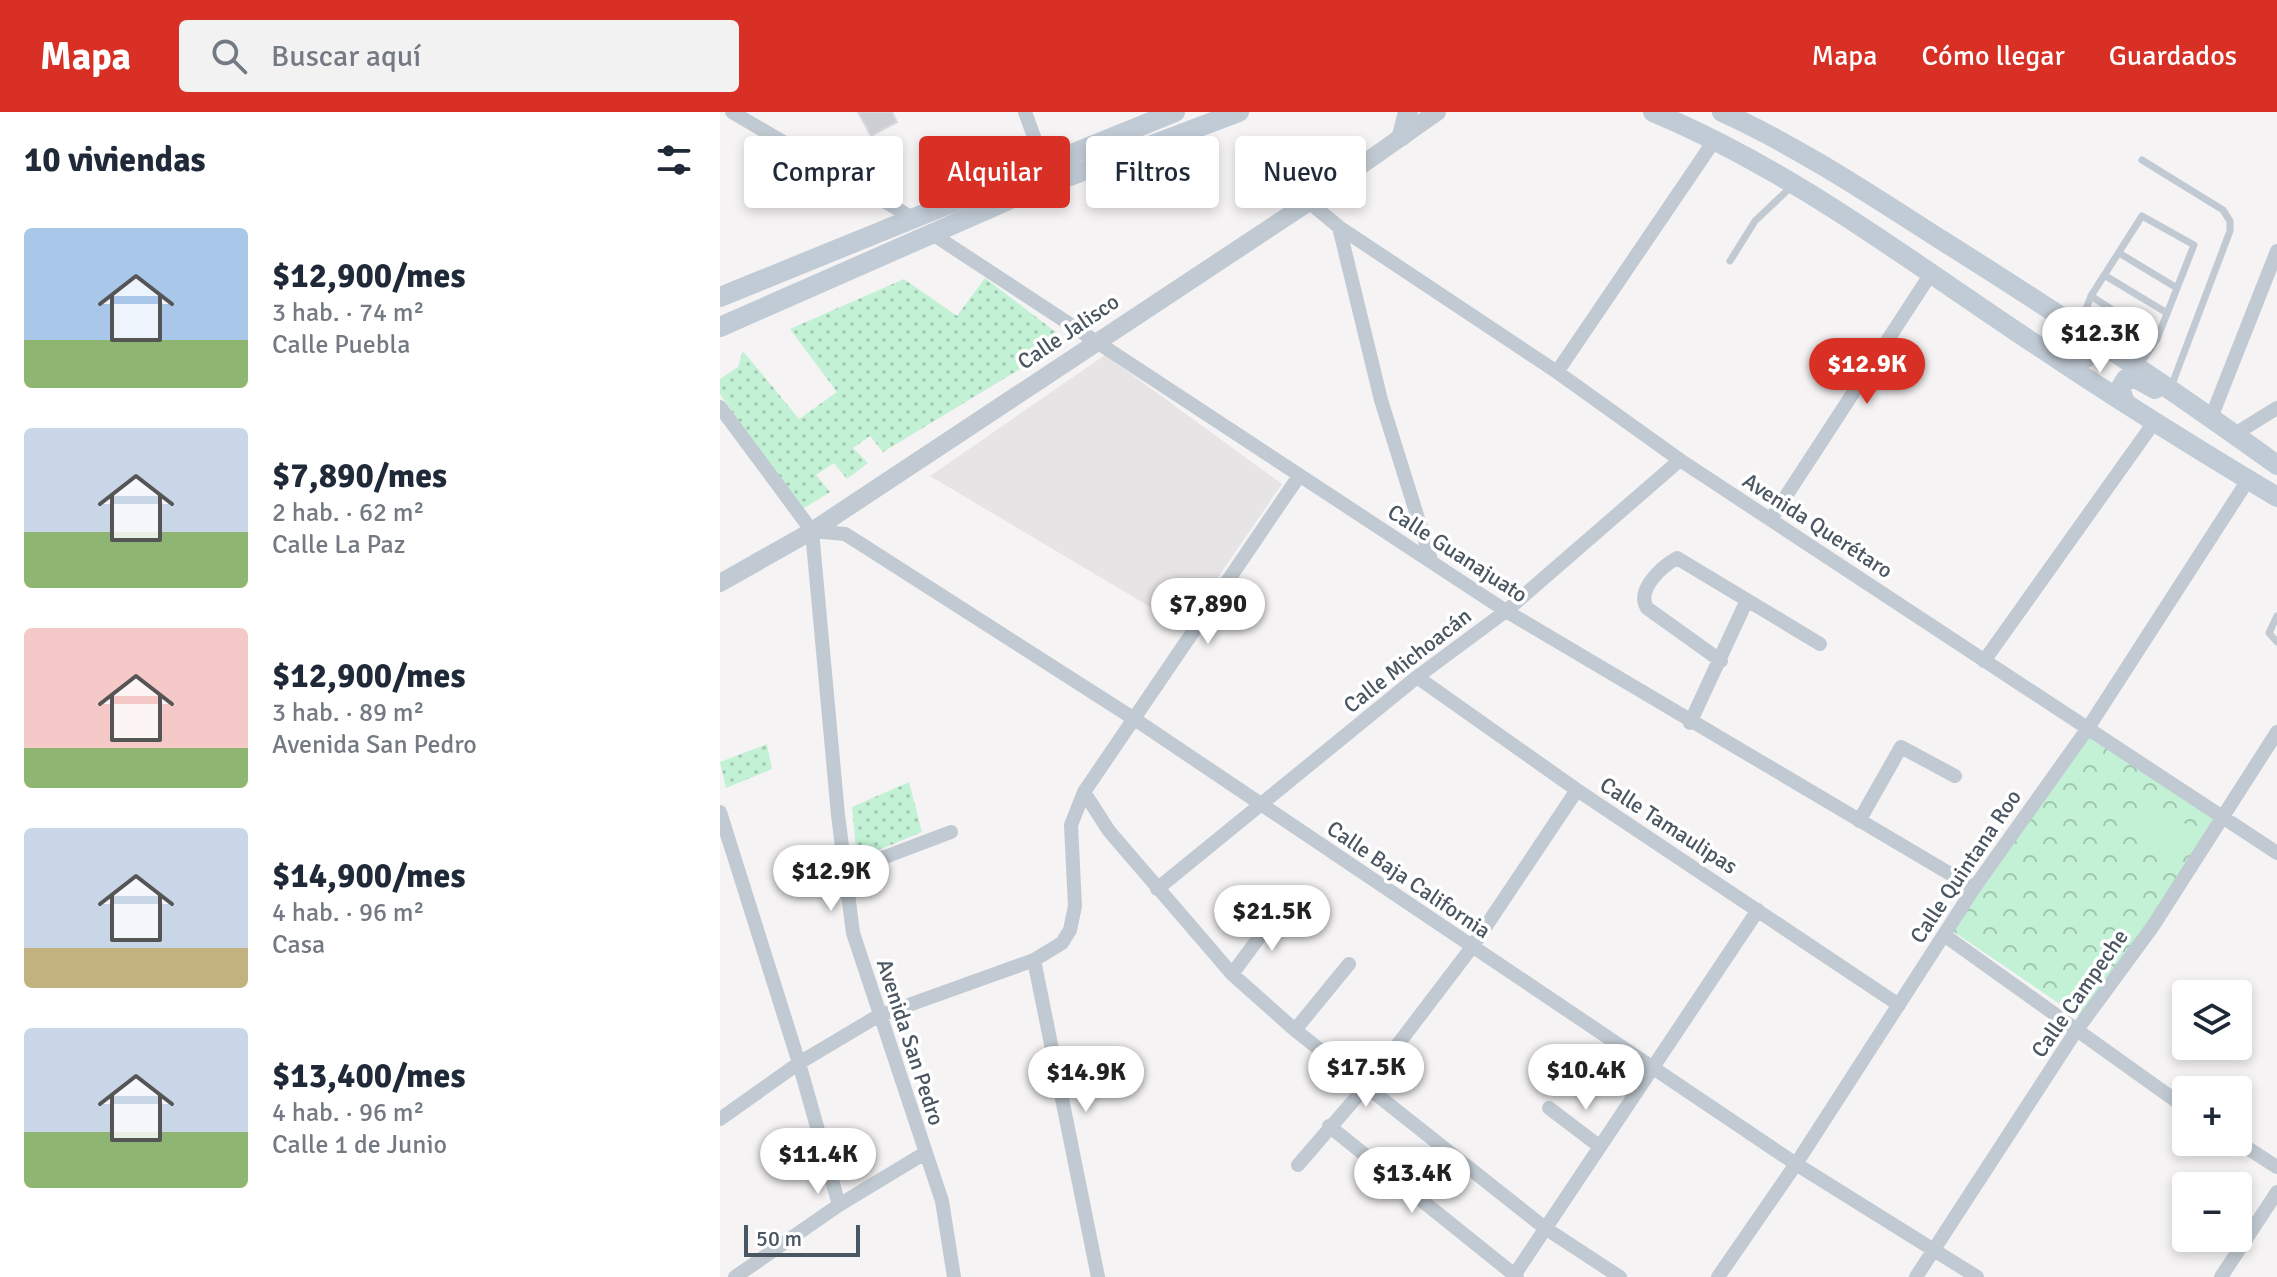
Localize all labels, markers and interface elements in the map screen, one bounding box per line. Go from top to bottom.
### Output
search box [179,20,739,92]
text: Mapa [40,33,131,80]
icon: search [207,34,251,78]
text: Buscar aquí [271,38,421,75]
text: Mapa [1812,39,1877,73]
text: Cómo llegar [1921,39,2065,73]
text: Guardados [2109,39,2237,73]
chip: Comprar [744,136,903,208]
chip: Alquilar [919,136,1070,208]
chip: Filtros [1086,136,1219,208]
chip: Nuevo [1235,136,1366,208]
icon: filters [652,138,696,182]
text: 10 viviendas [24,139,206,181]
text: $12,900/mes [272,255,465,297]
icon: home [88,260,184,356]
street label: Calle Jalisco [1012,288,1124,375]
text: 3 hab. · 74 m² [272,297,424,329]
pin: $12.3K [2035,307,2165,375]
text: $12.3K [2060,317,2140,349]
text: Calle Puebla [272,329,410,361]
pin: $12.9K [1802,338,1932,406]
text: $12.9K [1827,348,1907,380]
text: $7,890/mes [272,455,447,497]
icon: home [88,460,184,556]
street label: Avenida Querétaro [1738,467,1898,584]
text: 2 hab. · 62 m² [272,497,424,529]
street label: Calle Guanajuato [1383,498,1533,609]
text: Calle La Paz [272,529,405,561]
pin: $7,890 [1143,578,1273,646]
text: $7,890 [1169,588,1247,620]
street label: Calle Michoacán [1338,602,1477,719]
text: $12,900/mes [272,655,465,697]
icon: home [88,660,184,756]
text: 3 hab. · 89 m² [272,697,424,729]
text: Avenida San Pedro [272,729,477,761]
street label: Calle Tamaulipas [1595,771,1743,880]
street label: Calle Quintana Roo [1904,784,2027,948]
street label: Calle Baja California [1322,815,1496,944]
pin: $12.9K [766,845,896,913]
text: $14,900/mes [272,855,465,897]
text: $12.9K [791,855,871,887]
icon: home [88,860,184,956]
pin: $21.5K [1207,885,1337,953]
text: $21.5K [1232,895,1312,927]
text: 4 hab. · 96 m² [272,897,424,929]
street label: Calle Campeche [2025,924,2134,1063]
text: Casa [272,929,325,961]
street label: Avenida San Pedro [871,956,950,1129]
map controls [2172,980,2252,1252]
button: layers [2172,980,2252,1060]
pin: $17.5K [1301,1041,1431,1109]
pin: $10.4K [1521,1044,1651,1112]
pin: $14.9K [1021,1046,1151,1114]
text: $17.5K [1326,1051,1406,1083]
text: $10.4K [1546,1054,1626,1086]
text: $13,400/mes [272,1055,465,1097]
text: $14.9K [1046,1056,1126,1088]
icon: home [88,1060,184,1156]
button: + [2172,1076,2252,1156]
text: 4 hab. · 96 m² [272,1097,424,1129]
pin: $11.4K [753,1128,883,1196]
text: Calle 1 de Junio [272,1129,447,1161]
text: $11.4K [778,1138,858,1170]
pin: $13.4K [1347,1147,1477,1215]
text: $13.4K [1372,1157,1452,1189]
button: − [2172,1172,2252,1252]
scale bar [744,1221,860,1257]
text: 50 m [756,1225,802,1252]

